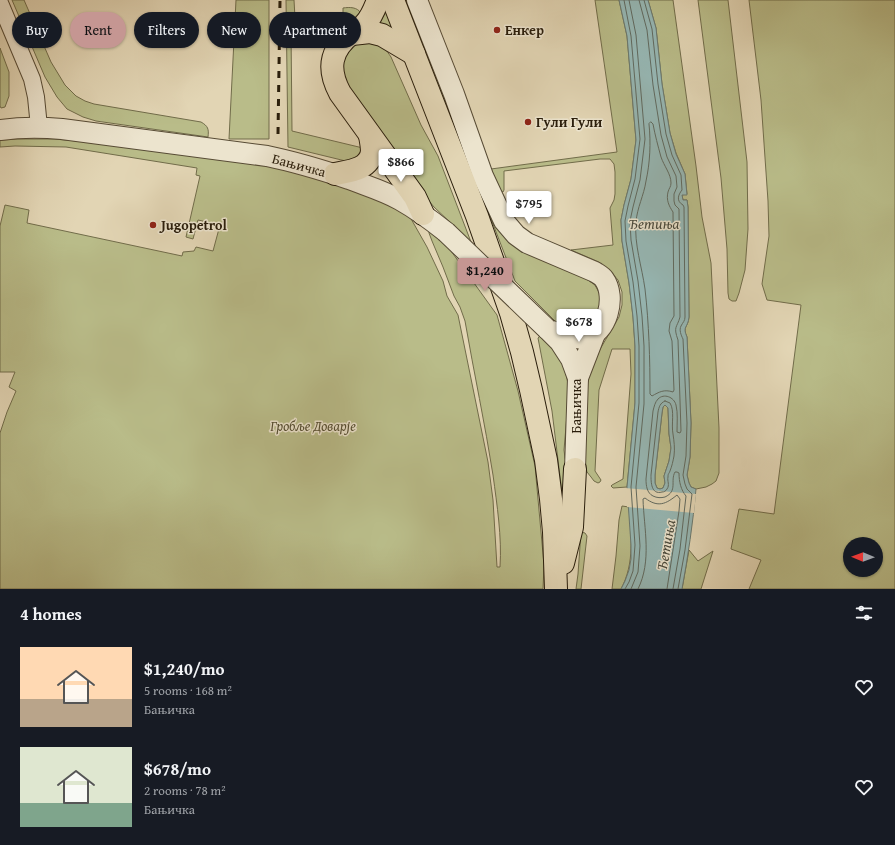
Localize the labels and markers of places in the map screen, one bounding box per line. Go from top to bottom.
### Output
place label: Енкер [505,20,544,40]
marker: Енкер [492,25,502,35]
place label: Гули Гули [536,112,602,132]
marker: Гули Гули [523,117,533,127]
pin: $866 [377,149,425,183]
pin: $795 [505,191,553,225]
place label: Jugopetrol [159,215,227,235]
marker: Jugopetrol [148,220,158,230]
pin: $1,240 [452,258,518,292]
pin: $678 [555,309,603,343]

